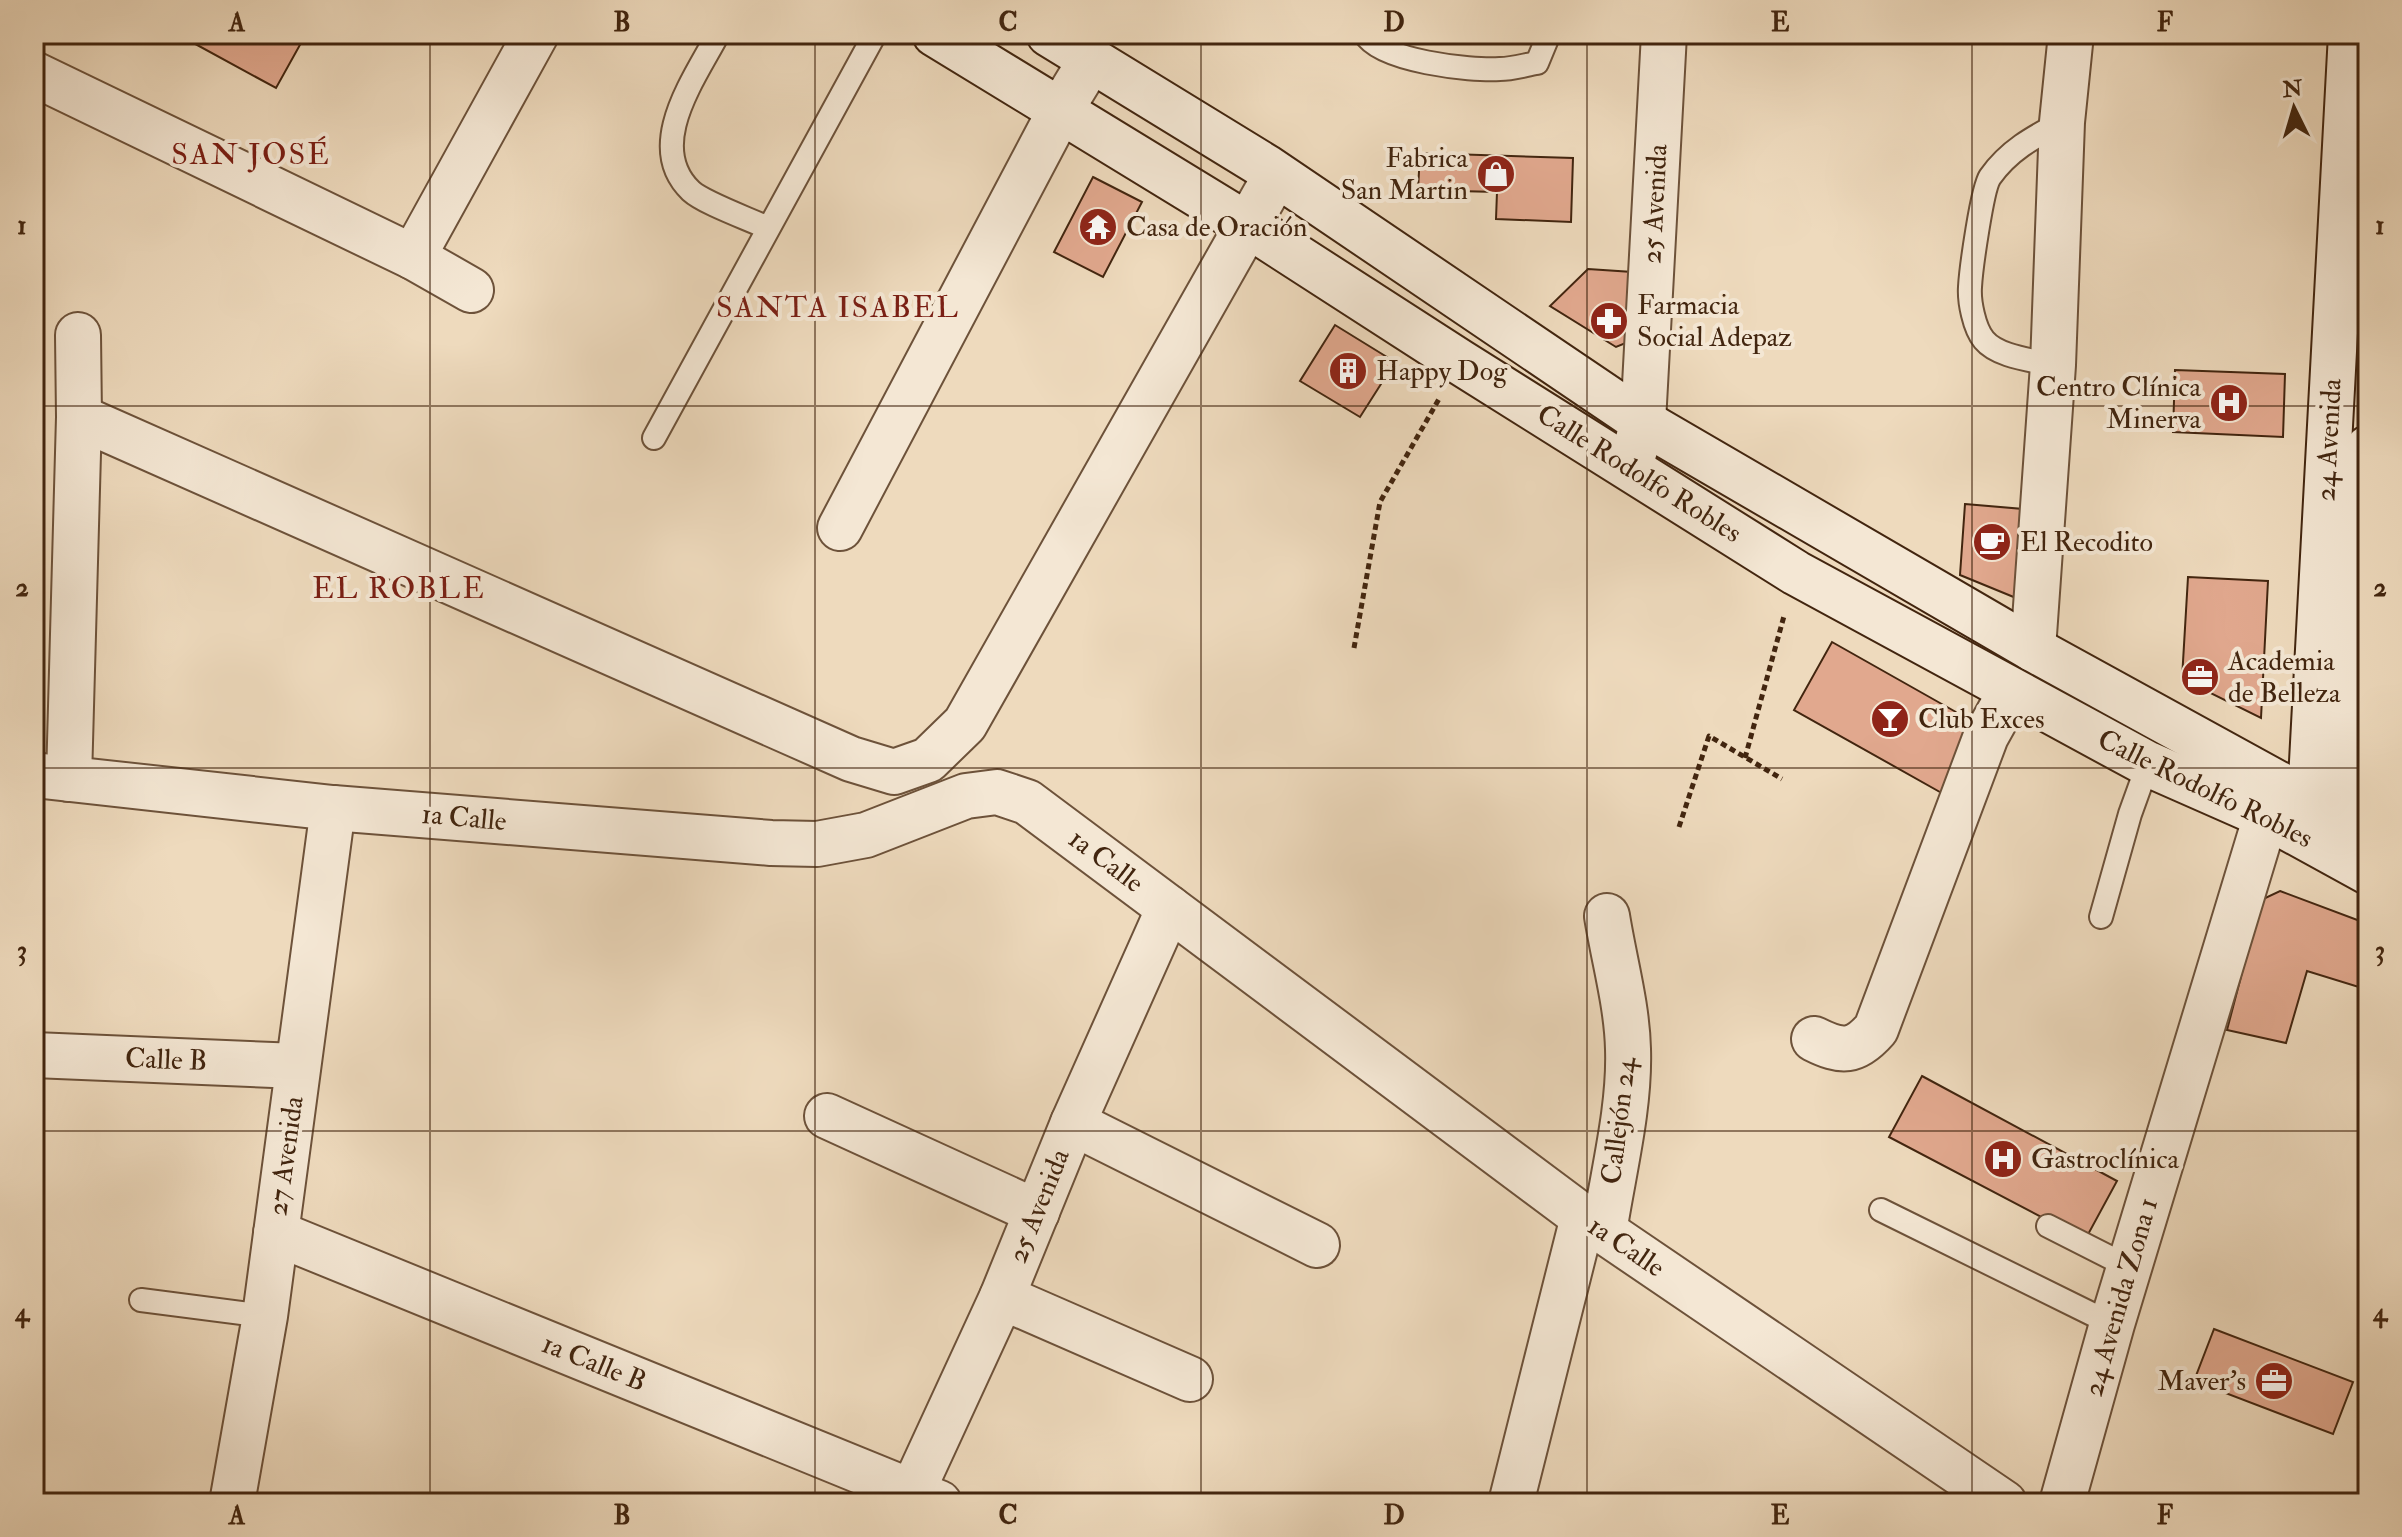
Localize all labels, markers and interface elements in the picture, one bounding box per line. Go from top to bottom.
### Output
text: A [228,7,246,39]
text: B [613,7,631,39]
text: C [998,7,1018,39]
text: D [1383,7,1405,39]
text: E [1771,7,1790,39]
text: F [2157,7,2174,39]
north arrow [2254,68,2334,148]
text: N [2280,74,2304,104]
district label: SAN JOSÉ [171,135,331,173]
place label: Fabrica San Martin [1341,141,1468,208]
street label: 25 Avenida [1634,143,1676,265]
shop icon: Fabrica San Martin [1475,153,1517,195]
temple icon: Casa de Oración [1077,206,1119,248]
text: 1 [17,210,27,242]
place label: Casa de Oración [1126,210,1308,245]
text: 1 [2375,210,2385,242]
place label: Farmacia Social Adepaz [1637,288,1792,355]
district label: SANTA ISABEL [716,289,960,326]
pharmacy icon: Farmacia Social Adepaz [1588,300,1630,342]
building icon: Happy Dog [1327,350,1369,392]
place label: Happy Dog [1376,354,1508,389]
place label: Centro Clínica Minerva [2036,370,2201,437]
street label: 24 Avenida [2308,377,2350,502]
hospital icon: Centro Clínica Minerva [2208,382,2250,424]
street label: Calle Rodolfo Robles [1530,397,1748,551]
cafe icon: El Recodito [1971,521,2013,563]
place label: El Recodito [2020,525,2153,560]
district label: EL ROBLE [312,570,486,607]
text: 2 [15,572,29,604]
text: 2 [2373,572,2387,604]
place label: Academia de Belleza [2227,644,2341,711]
office icon: Academia de Belleza [2179,656,2221,698]
bar icon: Club Exces [1869,698,1911,740]
place label: Club Exces [1918,702,2045,737]
street label: Calle Rodolfo Robles [2092,722,2318,856]
street label: 1a Calle [420,797,508,839]
street label: 1a Calle [1061,821,1151,901]
text: 3 [17,935,27,967]
text: 3 [2375,935,2385,967]
street label: Calle B [124,1041,208,1079]
street label: Callejón 24 [1594,1054,1644,1186]
street label: 27 Avenida [260,1093,312,1218]
hospital icon: Gastroclínica [1982,1138,2024,1180]
place label: Gastroclínica [2031,1142,2180,1177]
street label: 25 Avenida [1000,1143,1078,1268]
street label: 24 Avenida Zona 1 [2076,1194,2166,1400]
street label: 1a Calle [1581,1209,1671,1286]
text: 4 [14,1297,31,1329]
text: 4 [2372,1297,2389,1329]
street label: 1a Calle B [537,1326,651,1400]
office icon: Maver's [2253,1360,2295,1402]
place label: Maver's [2158,1364,2246,1399]
text: A [228,1500,246,1532]
text: B [613,1500,631,1532]
text: C [998,1500,1018,1532]
text: D [1383,1500,1405,1532]
text: E [1771,1500,1790,1532]
text: F [2157,1500,2174,1532]

